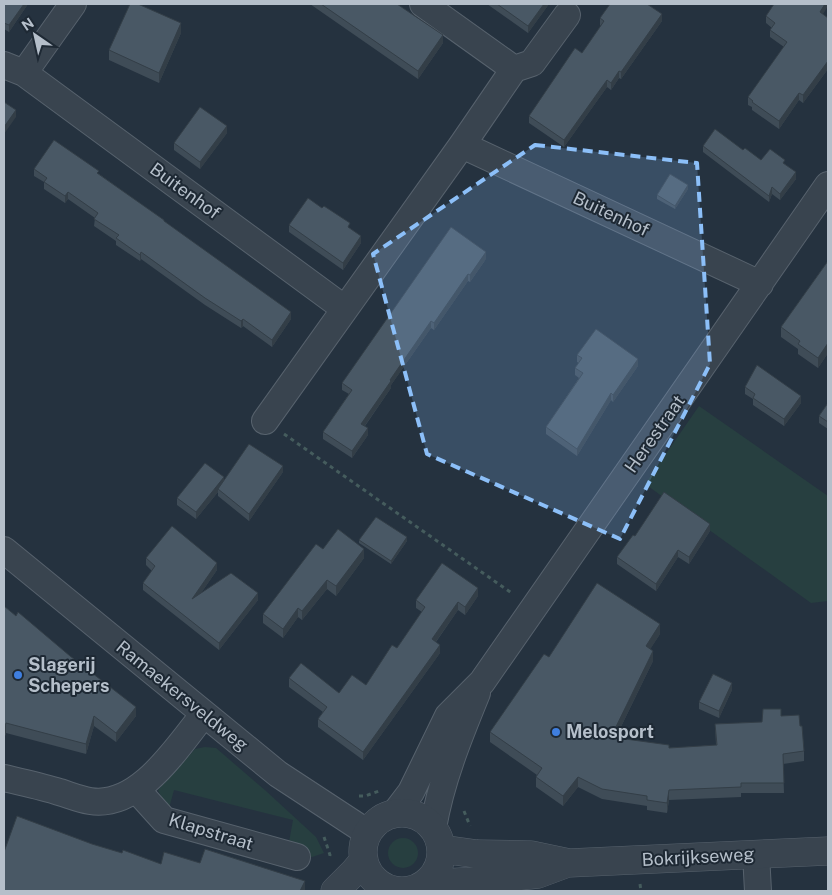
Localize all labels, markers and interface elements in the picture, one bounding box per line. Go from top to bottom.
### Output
north arrow [10,10,60,60]
text: N [19,15,37,34]
street label: Buitenhof [146,158,225,223]
street label: Buitenhof [570,187,653,240]
street label: Herestraat [620,391,689,477]
street label: Ramaekersveldweg [112,636,253,755]
place label: Slagerij Schepers [28,654,109,696]
marker: Slagerij Schepers [12,669,24,681]
place label: Melosport [566,721,654,742]
marker: Melosport [550,726,562,738]
street label: Klapstraat [166,809,256,854]
street label: Bokrijkseweg [641,843,755,870]

